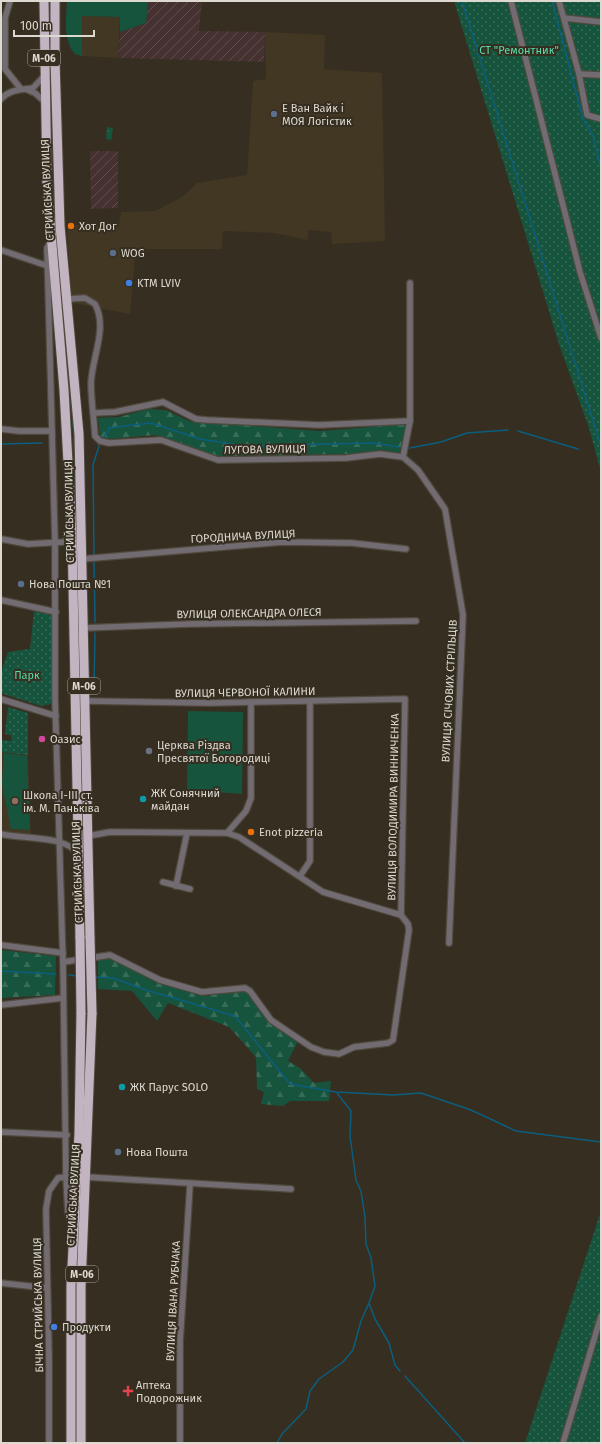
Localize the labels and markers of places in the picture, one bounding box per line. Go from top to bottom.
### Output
place label: Е Ван Вайк і МОЯ Логістик [282,102,352,128]
marker: Е Ван Вайк і МОЯ Логістик [269,109,279,119]
place label: Хот Дог [79,220,117,233]
marker: Хот Дог [66,221,76,231]
place label: WOG [121,247,145,260]
marker: WOG [108,248,118,258]
place label: KTM LVIV [137,277,181,290]
marker: KTM LVIV [124,278,134,288]
place label: Нова Пошта №1 [29,578,111,591]
marker: Нова Пошта №1 [16,579,26,589]
place label: Оазис [50,733,81,746]
marker: Оазис [37,734,47,744]
place label: Церква Різдва Пресвятої Богородиці [157,739,270,765]
marker: Церква Різдва Пресвятої Богородиці [144,746,154,756]
place label: ЖК Сонячний майдан [151,787,220,813]
place label: Школа І-ІІІ ст. ім. М. Паньківа [23,789,100,815]
marker: ЖК Сонячний майдан [138,794,148,804]
marker: Школа І-ІІІ ст. ім. М. Паньківа [10,796,20,806]
place label: Enot pizzeria [259,826,323,839]
marker: Enot pizzeria [246,827,256,837]
place label: ЖК Парус SOLO [130,1081,208,1094]
marker: ЖК Парус SOLO [117,1082,127,1092]
place label: Нова Пошта [126,1146,188,1159]
marker: Нова Пошта [113,1147,123,1157]
place label: Продукти [62,1321,111,1334]
marker: Продукти [49,1322,59,1332]
place label: Аптека Подорожник [136,1379,202,1405]
marker: Аптека Подорожник [123,1386,133,1396]

